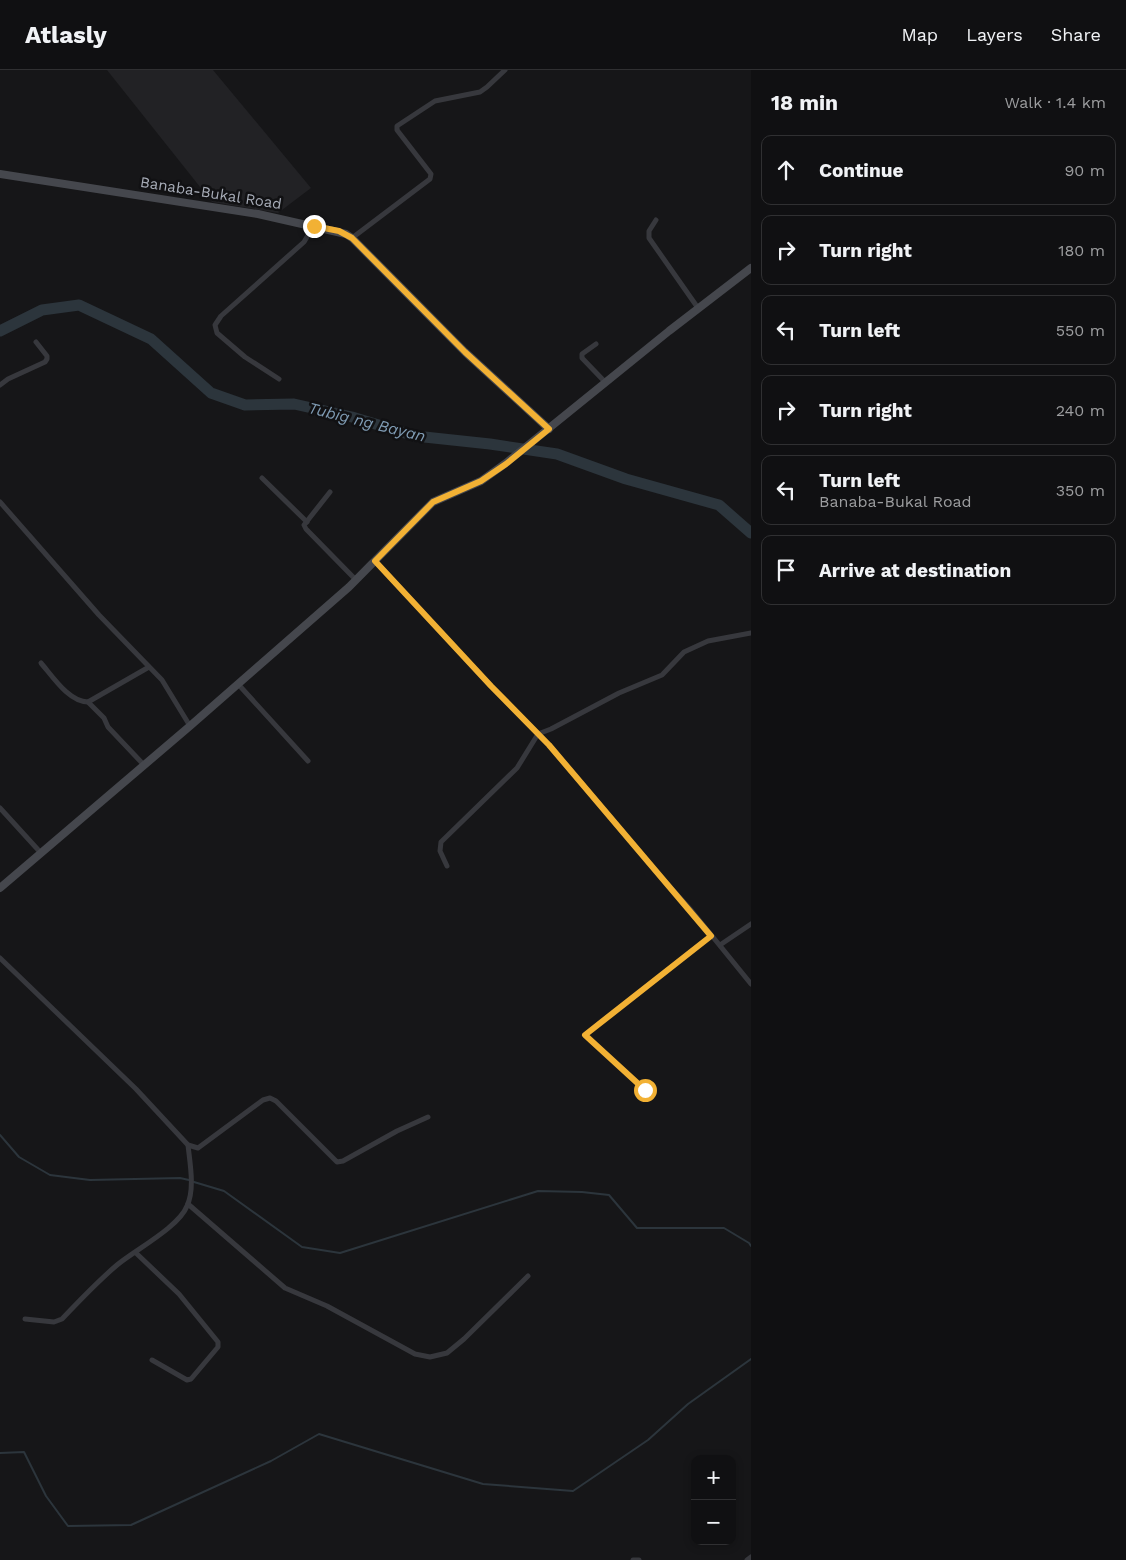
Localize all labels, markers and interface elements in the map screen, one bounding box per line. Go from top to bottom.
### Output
text: Atlasly [25,21,107,49]
text: Map [901,24,938,45]
text: Layers [966,24,1023,45]
text: Share [1051,24,1101,45]
text: 18 min [771,90,838,115]
text: Walk · 1.4 km [1004,93,1106,112]
icon: ahead [772,156,800,184]
text: Continue [819,159,903,182]
text: 90 m [1064,161,1105,180]
street label: Banaba-Bukal Road [139,173,283,213]
route end [303,215,326,238]
icon: right [772,236,800,264]
text: Turn right [819,239,912,262]
text: 180 m [1058,241,1105,260]
icon: left [772,316,800,344]
text: Turn left [819,319,900,342]
text: 550 m [1056,321,1105,340]
icon: right [772,396,800,424]
water label: Tubig ng Bayan [306,398,428,446]
text: Turn right [819,399,912,422]
text: 240 m [1056,401,1105,420]
text: Turn left [819,469,900,492]
icon: left [772,476,800,504]
text: 350 m [1056,481,1105,500]
text: Banaba-Bukal Road [819,492,972,511]
icon: arrive [772,556,800,584]
text: Arrive at destination [819,559,1011,582]
route start [634,1079,657,1102]
map controls [691,1455,736,1545]
button: + [691,1455,736,1500]
button: − [691,1500,736,1545]

